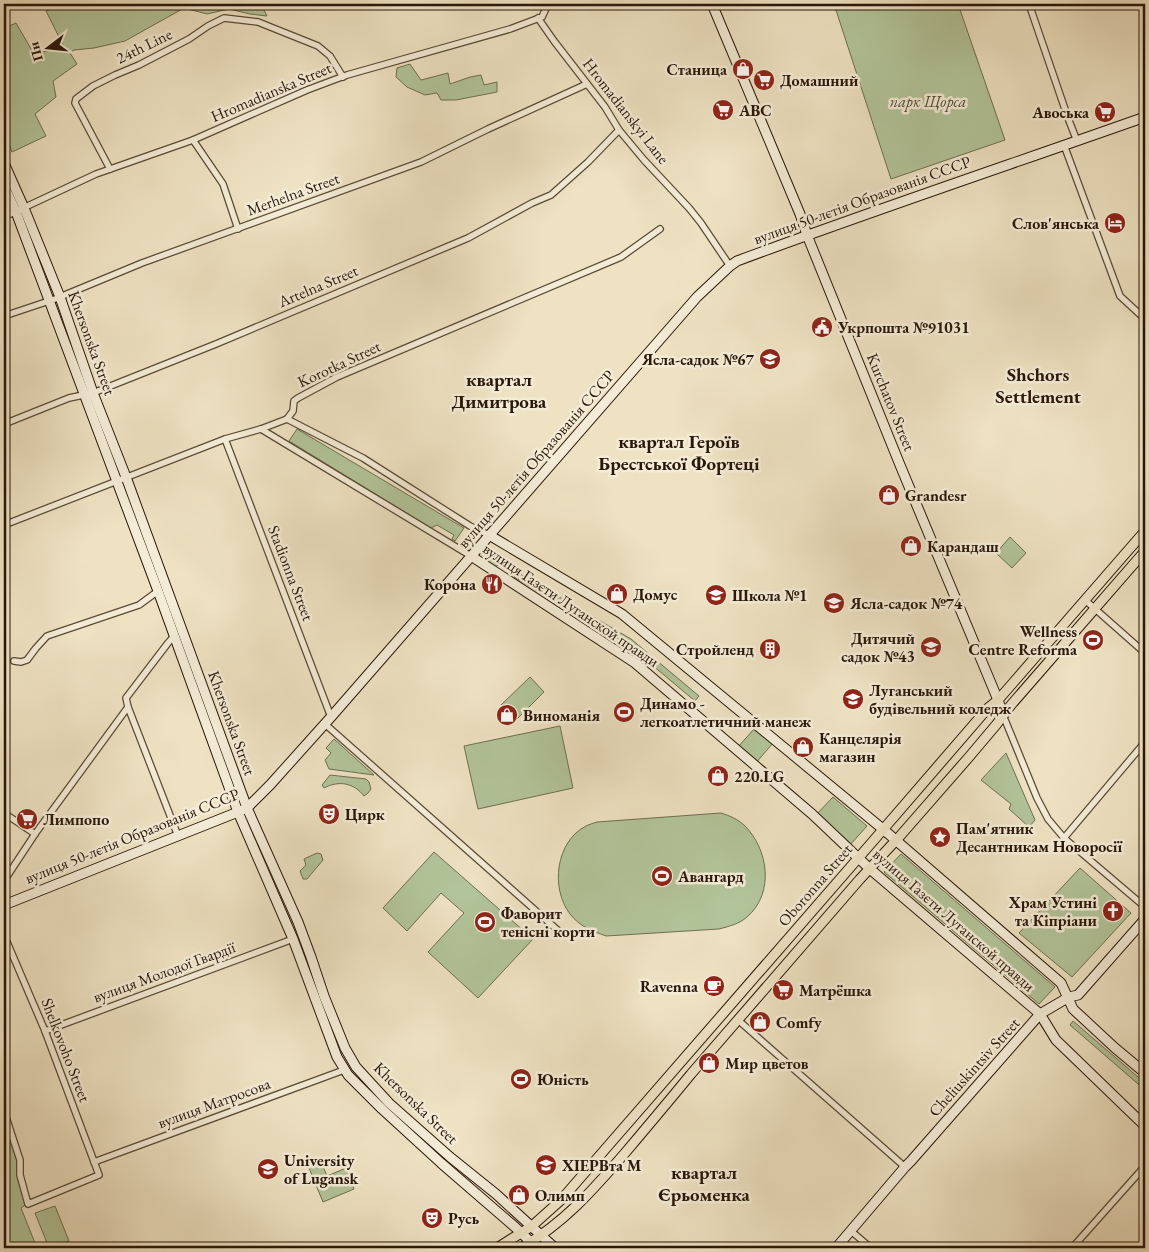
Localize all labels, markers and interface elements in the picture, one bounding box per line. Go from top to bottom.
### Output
north arrow [22,22,72,72]
street label: 24th Line [113,23,175,69]
text: Пн [24,40,47,63]
street label: Hromadianskyi Lane [578,54,674,168]
street label: Hromadianska Street [207,57,335,127]
shop icon: Станица [731,57,755,81]
place label: Станица [666,59,728,80]
supermarket icon: Домашний [752,68,776,92]
place label: Домашний [780,70,859,91]
park label: парк Щорса [890,91,966,112]
supermarket icon: ABC [711,98,735,122]
place label: ABC [738,100,772,121]
supermarket icon: Авоська [1093,100,1117,124]
place label: Авоська [1031,102,1090,123]
street label: вулиця 50-лєтія Образованія СССР [751,151,974,249]
street label: Merhelna Street [244,168,342,220]
hotel icon: Слов'янська [1103,211,1127,235]
place label: Слов'янська [1012,213,1100,234]
street label: Artelna Street [274,260,361,313]
street label: Khersonska Street [63,288,121,398]
public building icon: Укрпошта №91031 [810,315,834,339]
place label: Укрпошта №91031 [837,317,970,338]
street label: Korotka Street [294,336,384,392]
school or university icon: Ясла-садок №67 [758,347,782,371]
place label: Ясла-садок №67 [641,349,755,370]
street label: Kurchatov Street [862,350,920,454]
district label: Shchors Settlement [995,362,1081,409]
street label: вулиця 50-лєтія Образованія СССР [453,365,619,552]
district label: квартал Димитрова [452,367,547,414]
district label: квартал Героїв Брестської Фортеці [598,429,760,476]
shop icon: Grandesr [877,483,901,507]
place label: Grandesr [905,485,967,506]
street label: Stadionna Street [263,522,319,624]
shop icon: Карандаш [899,534,923,558]
place label: Карандаш [927,536,999,557]
street label: вулиця Газєти Луганской правди [479,538,664,672]
restaurant icon: Корона [480,572,504,596]
place label: Корона [424,574,477,595]
shop icon: Домус [605,582,629,606]
school or university icon: Школа №1 [704,583,728,607]
place label: Домус [633,584,678,605]
place label: Школа №1 [732,585,808,606]
school or university icon: Ясла-садок №74 [822,591,846,615]
place label: Ясла-садок №74 [849,593,963,614]
place label: Wellness Centre Reforma [969,621,1078,660]
place label: Дитячий садок №43 [841,628,916,667]
sports icon: Wellness Centre Reforma [1081,628,1105,652]
school or university icon: Дитячий садок №43 [919,635,943,659]
building icon: Стройленд [758,637,782,661]
place label: Стройленд [676,639,755,660]
street label: Khersonska Street [203,668,261,778]
place label: Луганський будівельний коледж [869,680,1012,719]
school or university icon: Луганський будівельний коледж [841,687,865,711]
place label: Динамо - легкоатлетичний манеж [640,693,811,732]
sports icon: Динамо - легкоатлетичний манеж [612,700,636,724]
shop icon: Виноманія [495,703,519,727]
place label: Виноманія [523,705,600,726]
place label: Канцелярія магазин [819,728,902,767]
shop icon: Канцелярія магазин [791,735,815,759]
shop icon: 220.LG [706,764,730,788]
place label: 220.LG [734,766,785,787]
street label: вулиця 50-лєтія Образованія СССР [22,783,242,889]
theatre icon: Цирк [317,802,341,826]
place label: Цирк [345,804,385,825]
supermarket icon: Лимпопо [15,807,39,831]
place label: Лимпопо [43,809,109,830]
place label: Пам'ятник Десантникам Новоросії [956,818,1124,857]
place icon: Пам'ятник Десантникам Новоросії [928,825,952,849]
street label: Oboronna Street [773,839,857,931]
street label: вулиця Газєти Луганской правди [869,844,1040,997]
sports icon: Авангард [650,864,674,888]
place label: Авангард [677,866,744,887]
place label: Храм Устині та Кіпріани [1008,892,1098,931]
church icon: Храм Устині та Кіпріани [1101,899,1125,923]
place label: Фаворит тенісні корти [501,903,596,942]
sports icon: Фаворит тенісні корти [473,910,497,934]
street label: вулиця Молодої Гвардії [90,936,239,1007]
cafe icon: Ravenna [702,974,726,998]
place label: Ravenna [640,976,699,997]
supermarket icon: Матрёшка [771,978,795,1002]
place label: Матрёшка [799,980,872,1001]
street label: Shelkovoho Street [37,995,95,1105]
shop icon: Comfy [748,1010,772,1034]
place label: Comfy [776,1012,822,1033]
street label: Cheliuskintsiv Street [924,1013,1024,1121]
shop icon: Мир цветов [697,1051,721,1075]
place label: Мир цветов [725,1053,809,1074]
street label: Khersonska Street [369,1057,463,1149]
sports icon: Юність [509,1067,533,1091]
place label: Юність [537,1069,589,1090]
street label: вулиця Матросова [155,1073,274,1133]
place label: University of Lugansk [284,1150,359,1189]
school or university icon: ХІЕРВта М [534,1153,558,1177]
place label: ХІЕРВта М [561,1155,642,1176]
school or university icon: University of Lugansk [256,1157,280,1181]
district label: квартал Єрьоменка [658,1160,751,1207]
shop icon: Олимп [507,1183,531,1207]
place label: Олимп [535,1185,585,1206]
theatre icon: Русь [420,1206,444,1230]
place label: Русь [448,1208,480,1229]

